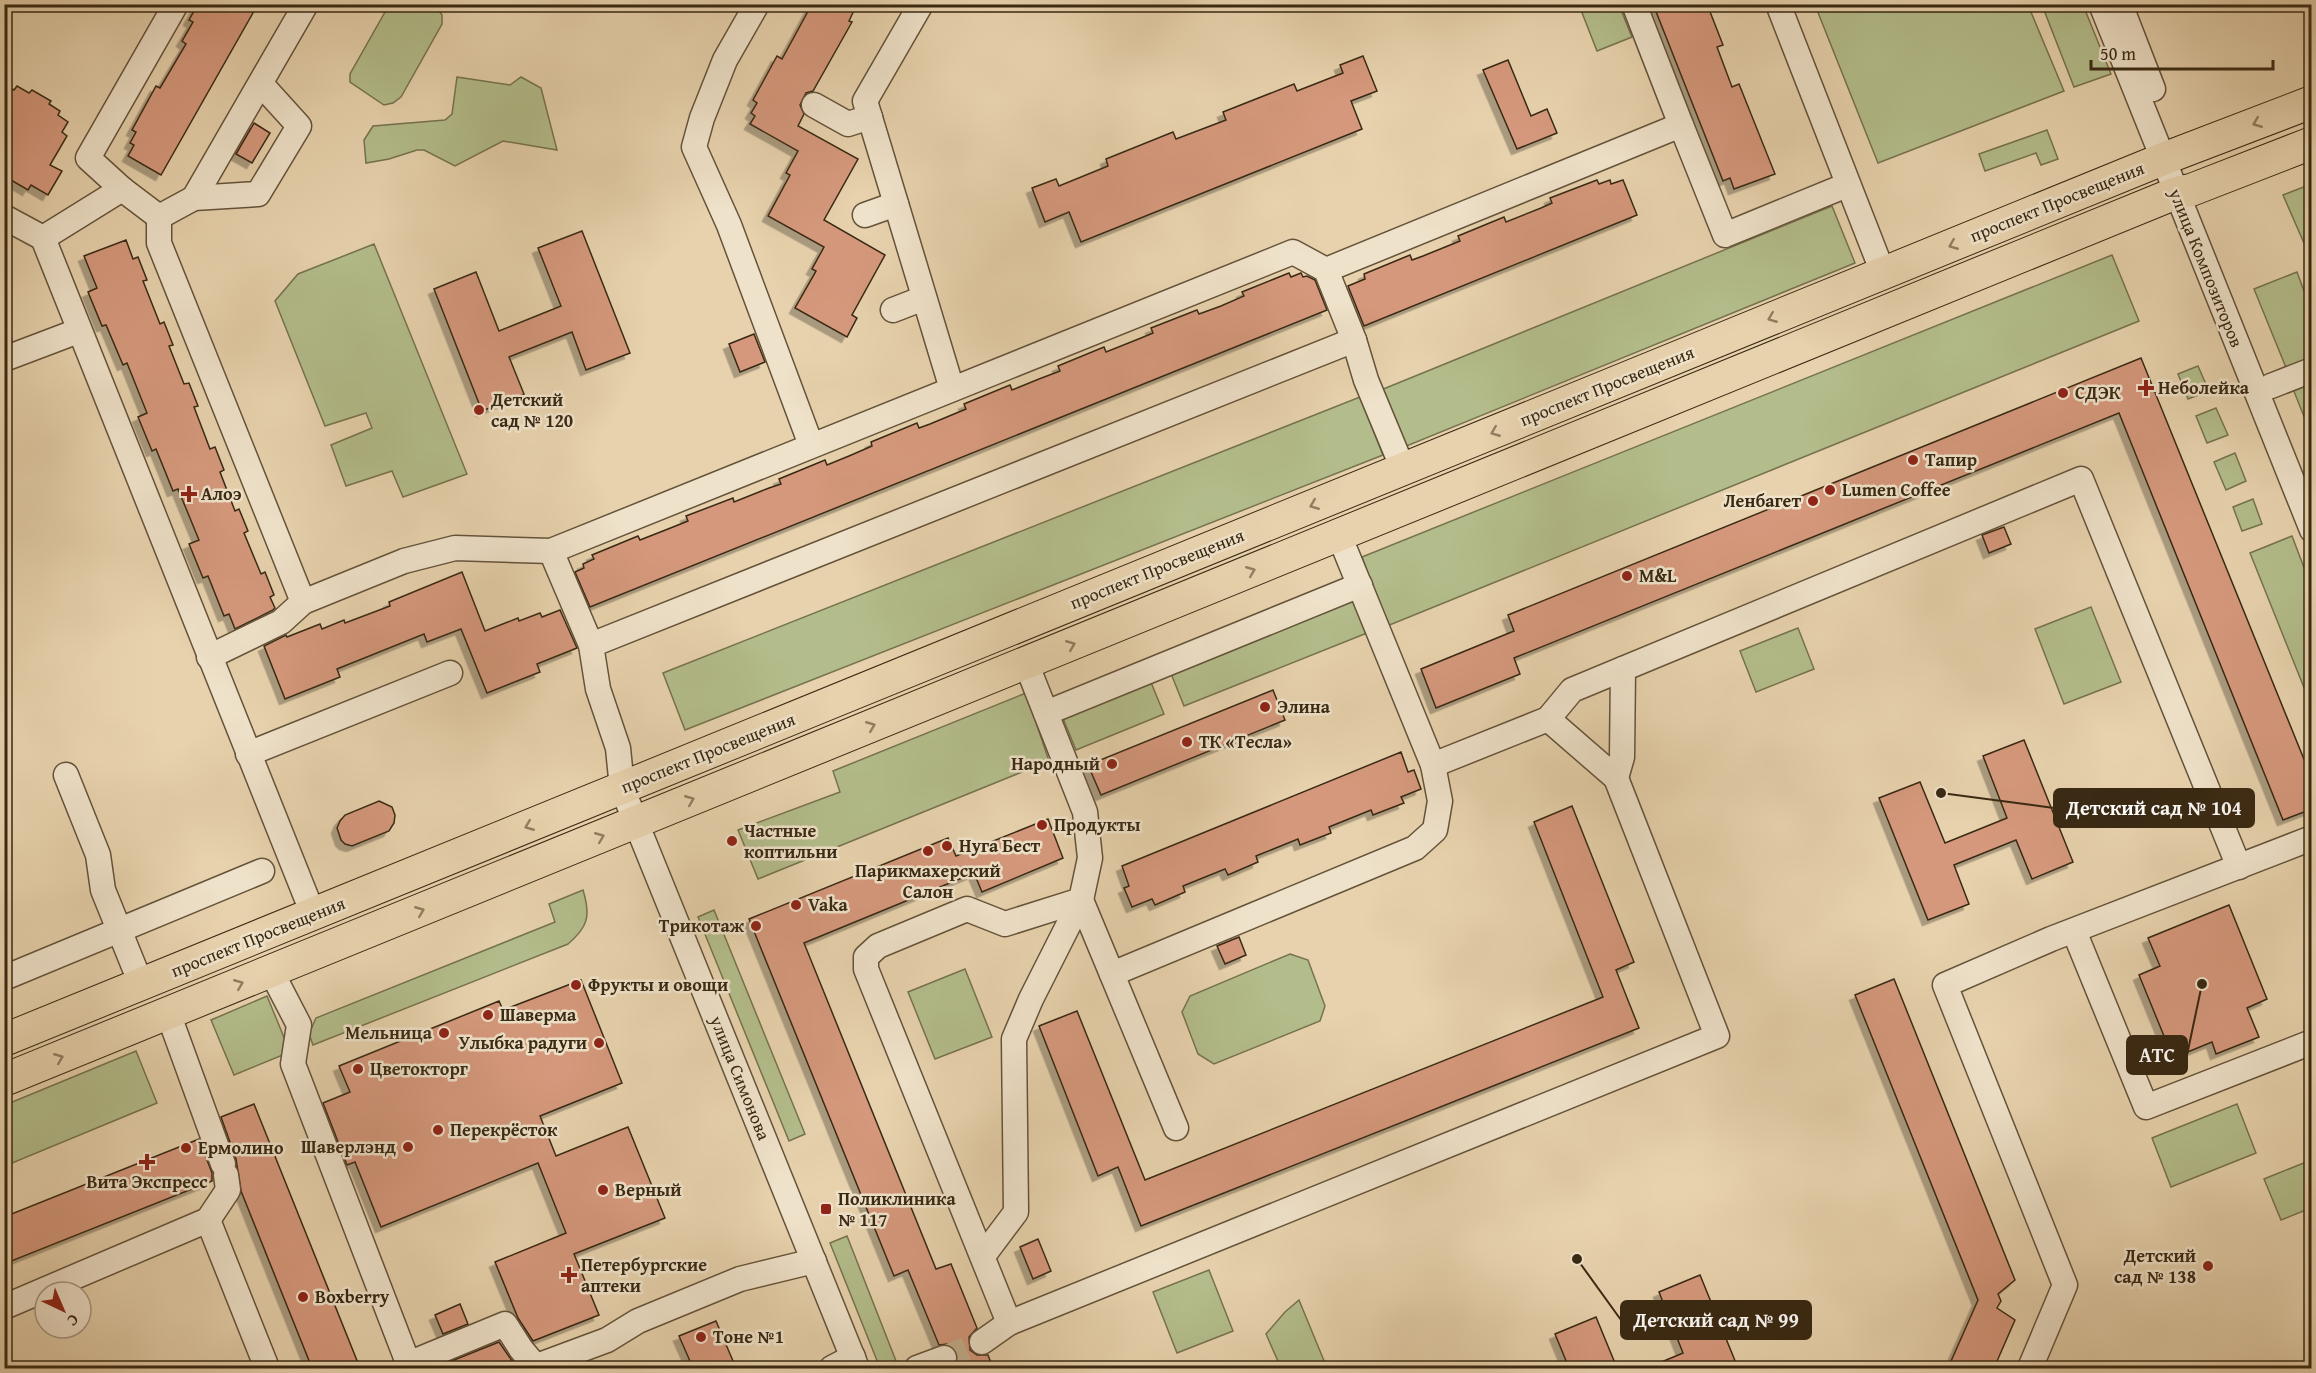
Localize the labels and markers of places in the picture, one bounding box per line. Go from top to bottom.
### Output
place label: Неболейка [2158,374,2250,401]
place label: СДЭК [2075,379,2121,406]
marker: Неболейка [2139,381,2153,395]
place label: Детский сад № 120 [490,386,573,434]
marker: СДЭК [2056,386,2070,400]
marker: Детский сад № 120 [472,403,486,417]
place label: Тапир [1925,446,1977,473]
marker: Тапир [1906,453,1920,467]
place label: Lumen Coffee [1842,476,1951,503]
place label: Алоэ [201,480,242,507]
marker: Lumen Coffee [1823,483,1837,497]
marker: Алоэ [182,487,196,501]
place label: Ленбагет [1724,487,1801,514]
marker: Ленбагет [1806,494,1820,508]
place label: M&L [1639,562,1677,589]
marker: M&L [1620,569,1634,583]
place label: Элина [1277,693,1331,720]
marker: Элина [1258,700,1272,714]
place label: ТК «Тесла» [1199,728,1292,755]
marker: ТК «Тесла» [1180,735,1194,749]
place label: Народный [1011,750,1100,777]
marker: Народный [1105,757,1119,771]
callout: Детский сад № 104 [2054,789,2254,827]
place label: Продукты [1054,811,1140,838]
place label: Частные коптильни [744,817,838,865]
marker: Продукты [1035,818,1049,832]
place label: Нуга Бест [959,832,1041,859]
marker: Частные коптильни [725,834,739,848]
marker: Нуга Бест [940,839,954,853]
marker: Парикмахерский Салон [921,844,935,858]
place label: Парикмахерский Салон [855,857,1001,905]
place label: Vaka [808,891,848,918]
marker: Vaka [789,898,803,912]
place label: Трикотаж [659,912,745,939]
marker: Трикотаж [749,919,763,933]
place label: Фрукты и овощи [588,971,728,998]
marker: Фрукты и овощи [569,978,583,992]
place label: Шаверма [500,1001,577,1028]
marker: Шаверма [481,1008,495,1022]
place label: Мельница [345,1019,433,1046]
marker: Мельница [437,1026,451,1040]
place label: Улыбка радуги [459,1029,587,1056]
marker: Улыбка радуги [592,1036,606,1050]
callout: АТС [2127,1036,2187,1074]
place label: Цветокторг [370,1055,468,1082]
marker: Цветокторг [351,1062,365,1076]
place label: Перекрёсток [450,1116,558,1143]
marker: Перекрёсток [431,1123,445,1137]
place label: Шаверлэнд [301,1133,396,1160]
place label: Ермолино [198,1134,284,1161]
marker: Шаверлэнд [401,1140,415,1154]
marker: Ермолино [179,1141,193,1155]
marker: Вита Экспресс [140,1155,154,1169]
place label: Вита Экспресс [86,1168,208,1195]
place label: Верный [615,1176,681,1203]
marker: Верный [596,1183,610,1197]
place label: Поликлиника № 117 [838,1185,956,1233]
marker: Поликлиника № 117 [819,1202,833,1216]
place label: Детский сад № 138 [2114,1242,2196,1290]
place label: Петербургские аптеки [581,1251,707,1299]
marker: Детский сад № 138 [2201,1259,2215,1273]
marker: Петербургские аптеки [562,1268,576,1282]
place label: Boxberry [315,1283,390,1310]
marker: Boxberry [296,1290,310,1304]
callout: Детский сад № 99 [1621,1301,1811,1339]
place label: Тоне №1 [713,1323,784,1350]
marker: Тоне №1 [694,1330,708,1344]

